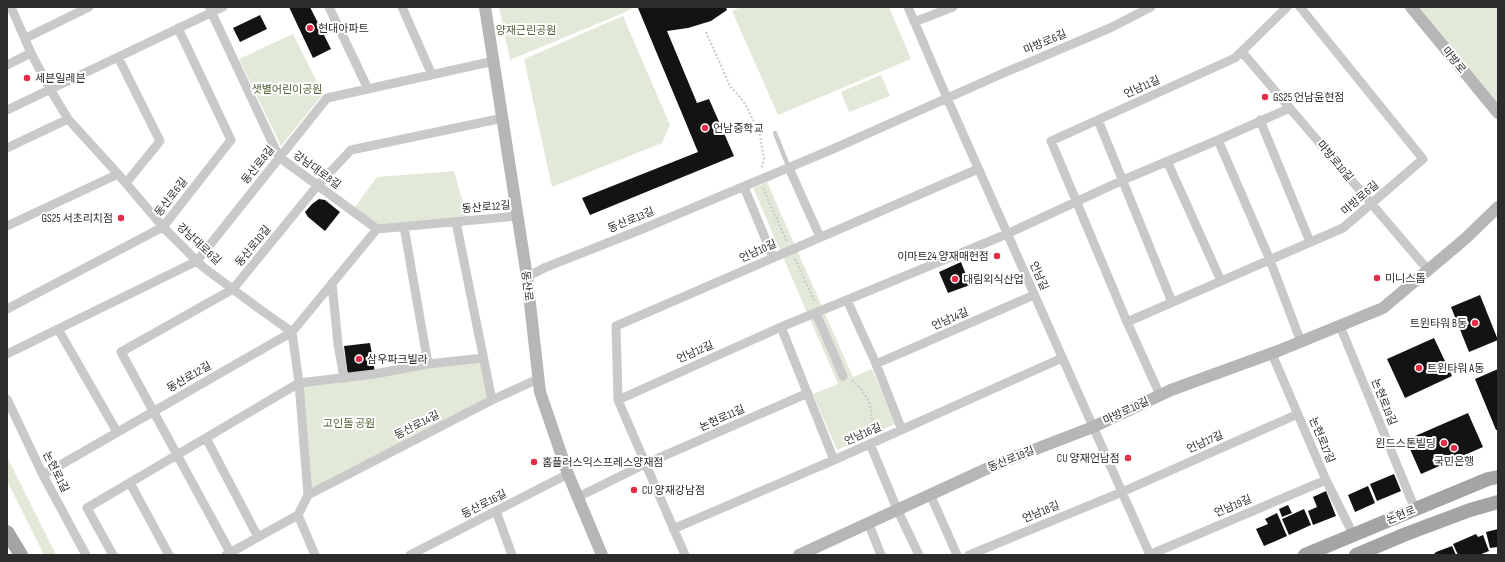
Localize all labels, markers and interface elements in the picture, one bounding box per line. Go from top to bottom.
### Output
place label: 현대아파트 [318,22,369,35]
marker: 현대아파트 [305,23,315,33]
park label: 양재근린공원 [496,24,556,37]
street label: 마방로6길 [1022,27,1068,57]
street label: 마방로 [1439,44,1469,76]
place label: 세븐일레븐 [35,72,86,85]
marker: 세븐일레븐 [22,73,32,83]
street label: 언남11길 [1122,73,1162,101]
park label: 샛별어린이공원 [252,83,322,96]
place label: GS25 언남윤현점 [1273,91,1344,104]
marker: GS25 언남윤현점 [1260,92,1270,102]
place label: 언남중학교 [713,122,764,135]
marker: 언남중학교 [700,123,710,133]
street label: 마방로10길 [1314,138,1356,184]
street label: 동산로8길 [239,143,277,187]
street label: 강남대로8길 [291,148,343,192]
street label: 동산로6길 [152,175,190,219]
street label: 마방로6길 [1339,178,1381,218]
street label: 동산로12길 [461,198,511,216]
street label: 동산로13길 [606,205,656,235]
place label: GS25 서초리치점 [42,212,113,225]
marker: GS25 서초리치점 [116,213,126,223]
street label: 강남대로6길 [174,220,224,268]
street label: 동산로10길 [232,223,274,269]
street label: 언남10길 [737,237,779,265]
place label: 이마트24 양재매헌점 [897,250,989,263]
marker: 이마트24 양재매헌점 [992,251,1002,261]
street label: 언남길 [1027,259,1051,293]
street label: 동산로 [519,270,535,302]
place label: 미니스톱 [1385,272,1425,285]
place label: 대림외식산업 [963,273,1024,286]
marker: 미니스톱 [1372,273,1382,283]
marker: 대림외식산업 [950,274,960,284]
street label: 언남14길 [930,305,970,333]
place label: 트윈타워 B동 [1410,317,1467,330]
marker: 트윈타워 B동 [1470,318,1480,328]
street label: 언남12길 [675,338,715,366]
place label: 삼우파크빌라 [367,353,428,366]
marker: 삼우파크빌라 [354,354,364,364]
street label: 동산로12길 [165,359,213,395]
place label: 트윈타워 A동 [1427,362,1484,375]
marker: 트윈타워 A동 [1414,363,1424,373]
street label: 논현로19길 [1369,377,1399,427]
street label: 마방로10길 [1101,395,1151,427]
street label: 논현로11길 [697,402,747,434]
street label: 동산로14길 [392,408,442,442]
street label: 논현로17길 [1306,415,1338,465]
park label: 고인돌 공원 [323,417,375,430]
street label: 언남16길 [843,420,883,448]
street label: 언남17길 [1185,428,1225,456]
place label: 윈드스톤빌딩 [1375,437,1436,450]
marker: 윈드스톤빌딩 [1439,438,1449,448]
marker: 국민은행 [1449,443,1459,453]
street label: 동산로19길 [986,444,1036,474]
street label: 논현로1길 [40,449,72,495]
place label: CU 양재언남점 [1057,452,1120,465]
marker: CU 양재언남점 [1123,453,1133,463]
place label: 국민은행 [1434,455,1474,468]
place label: 홈플러스익스프레스양재점 [542,456,663,469]
marker: 홈플러스익스프레스양재점 [529,457,539,467]
place label: CU 양재강남점 [642,484,705,497]
marker: CU 양재강남점 [629,485,639,495]
street label: 동산로16길 [459,487,509,521]
street label: 언남19길 [1212,492,1254,520]
street label: 언남18길 [1020,499,1062,525]
street label: 논현로 [1384,503,1418,527]

